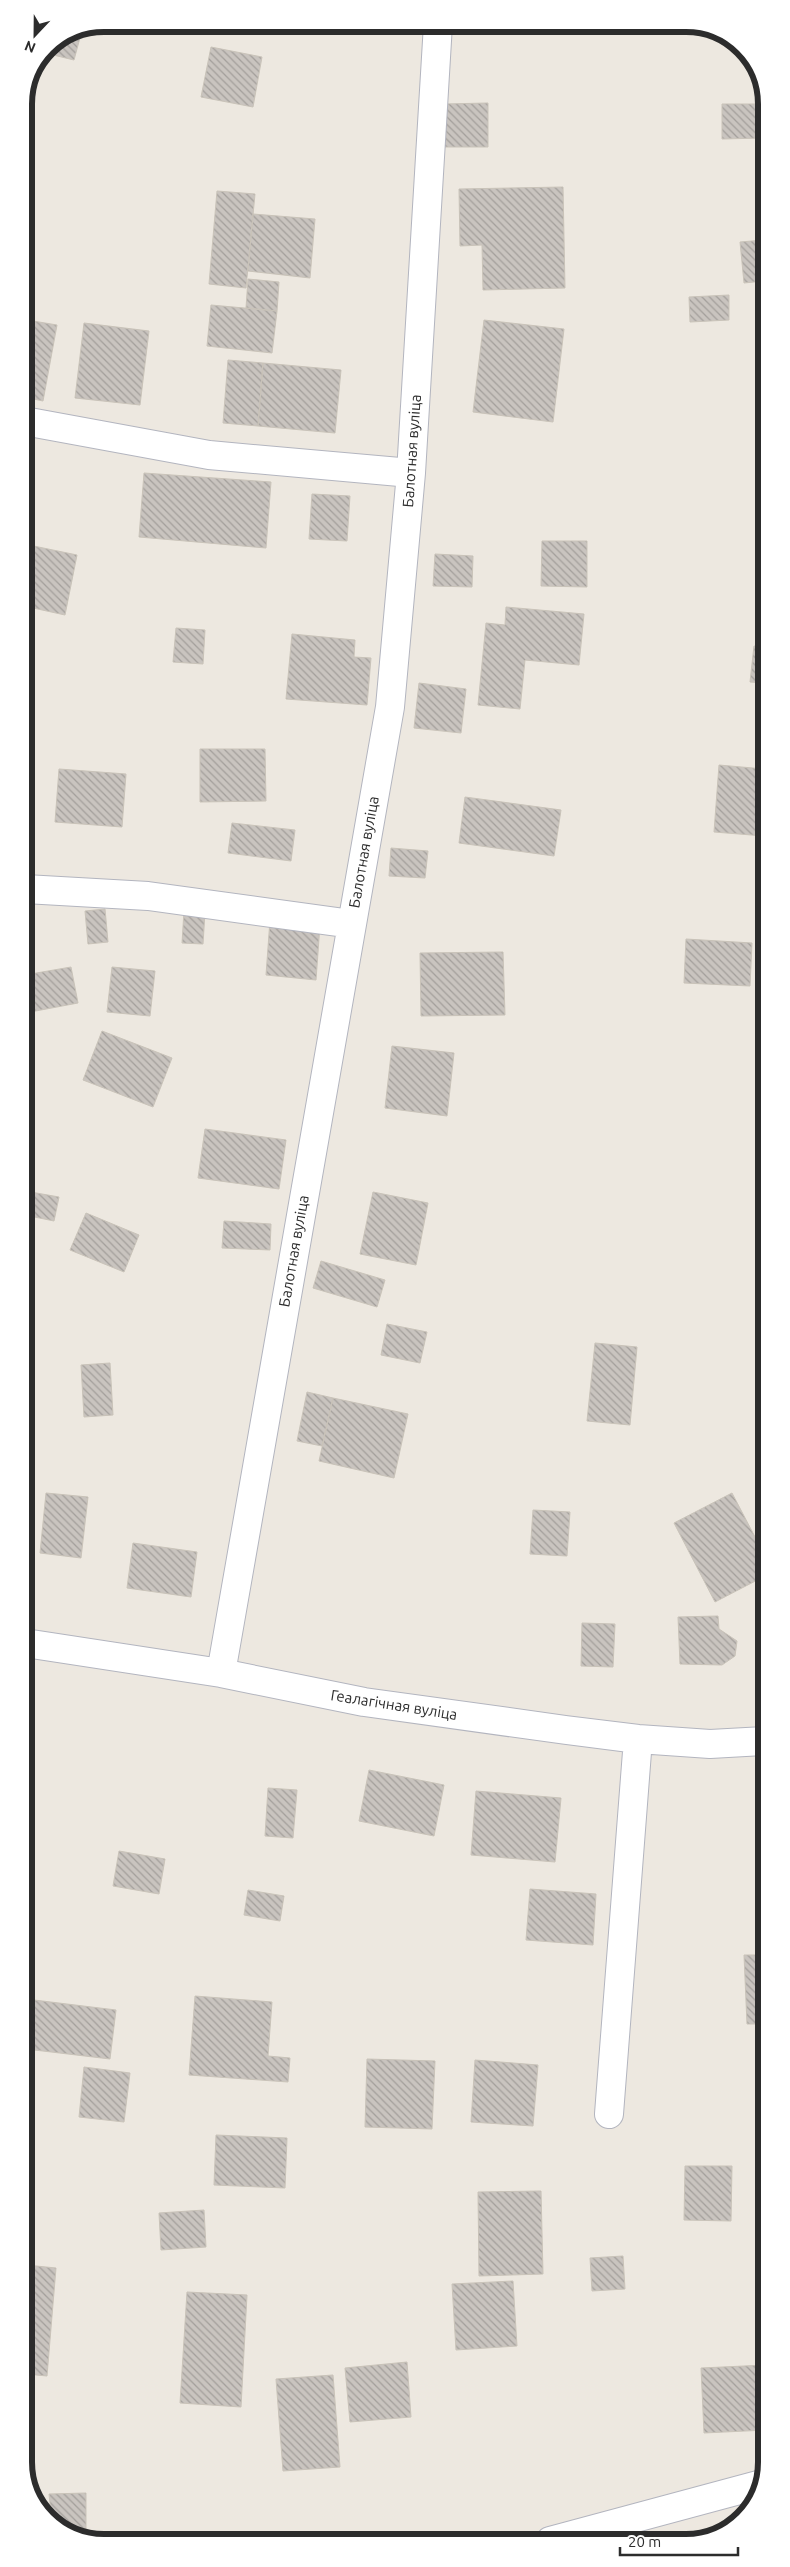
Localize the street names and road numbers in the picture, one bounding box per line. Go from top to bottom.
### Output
street label: Балотная вуліца [399,394,424,508]
street label: Балотная вуліца [345,795,382,909]
street label: Балотная вуліца [275,1194,312,1308]
street label: Геалагічная вуліца [329,1686,459,1723]

